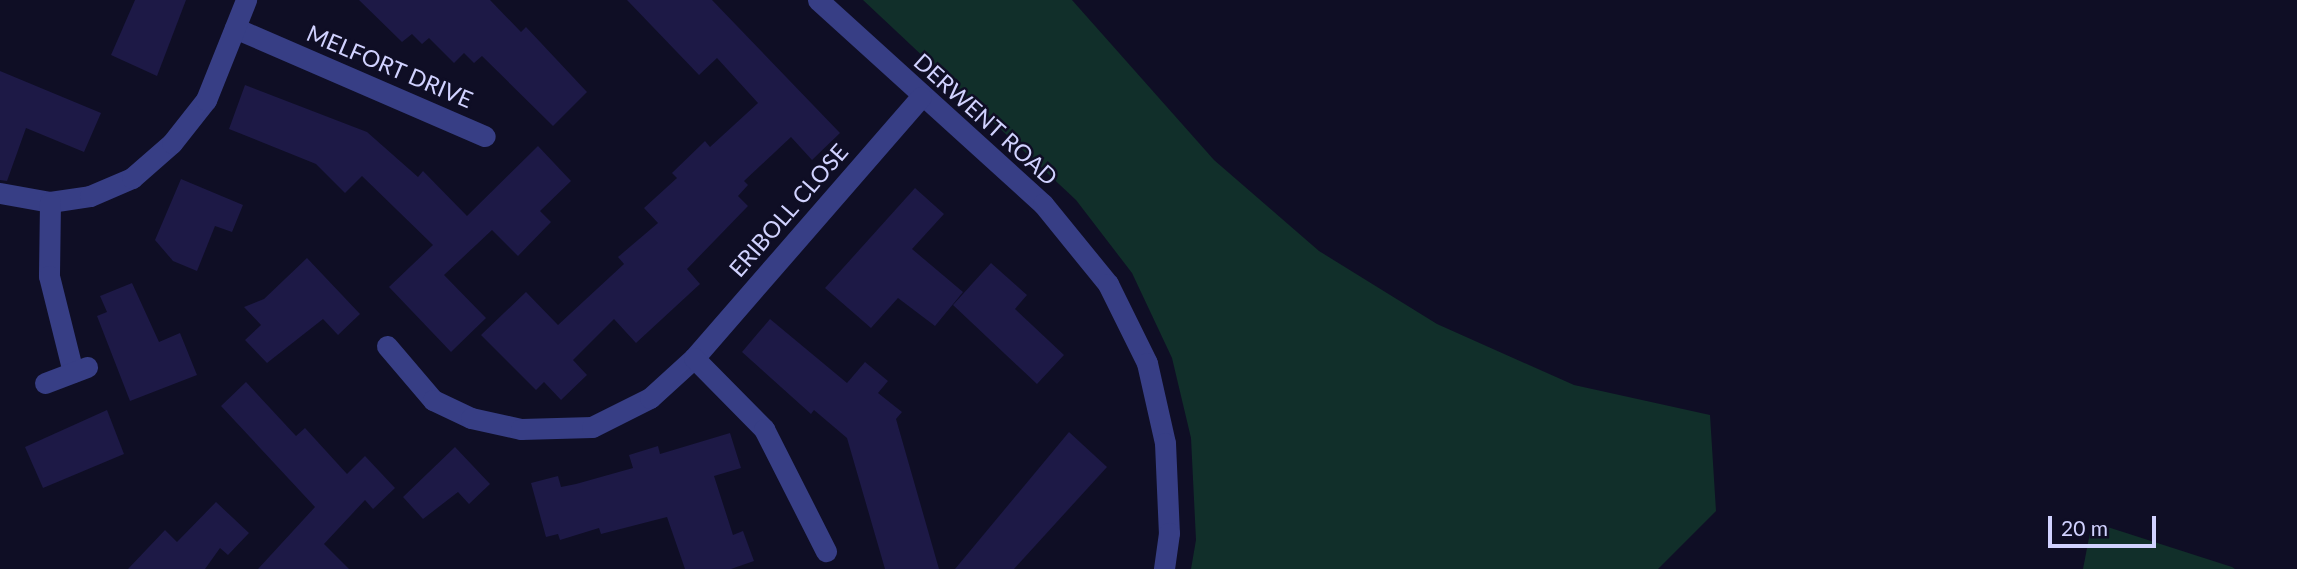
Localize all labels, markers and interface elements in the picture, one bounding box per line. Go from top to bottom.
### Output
street label: MELFORT DRIVE [303,18,477,114]
street label: DERWENT ROAD [908,47,1064,191]
street label: ERIBOLL CLOSE [723,138,853,282]
scale bar [2052,503,2160,546]
text: 20 m [2061,515,2108,540]

